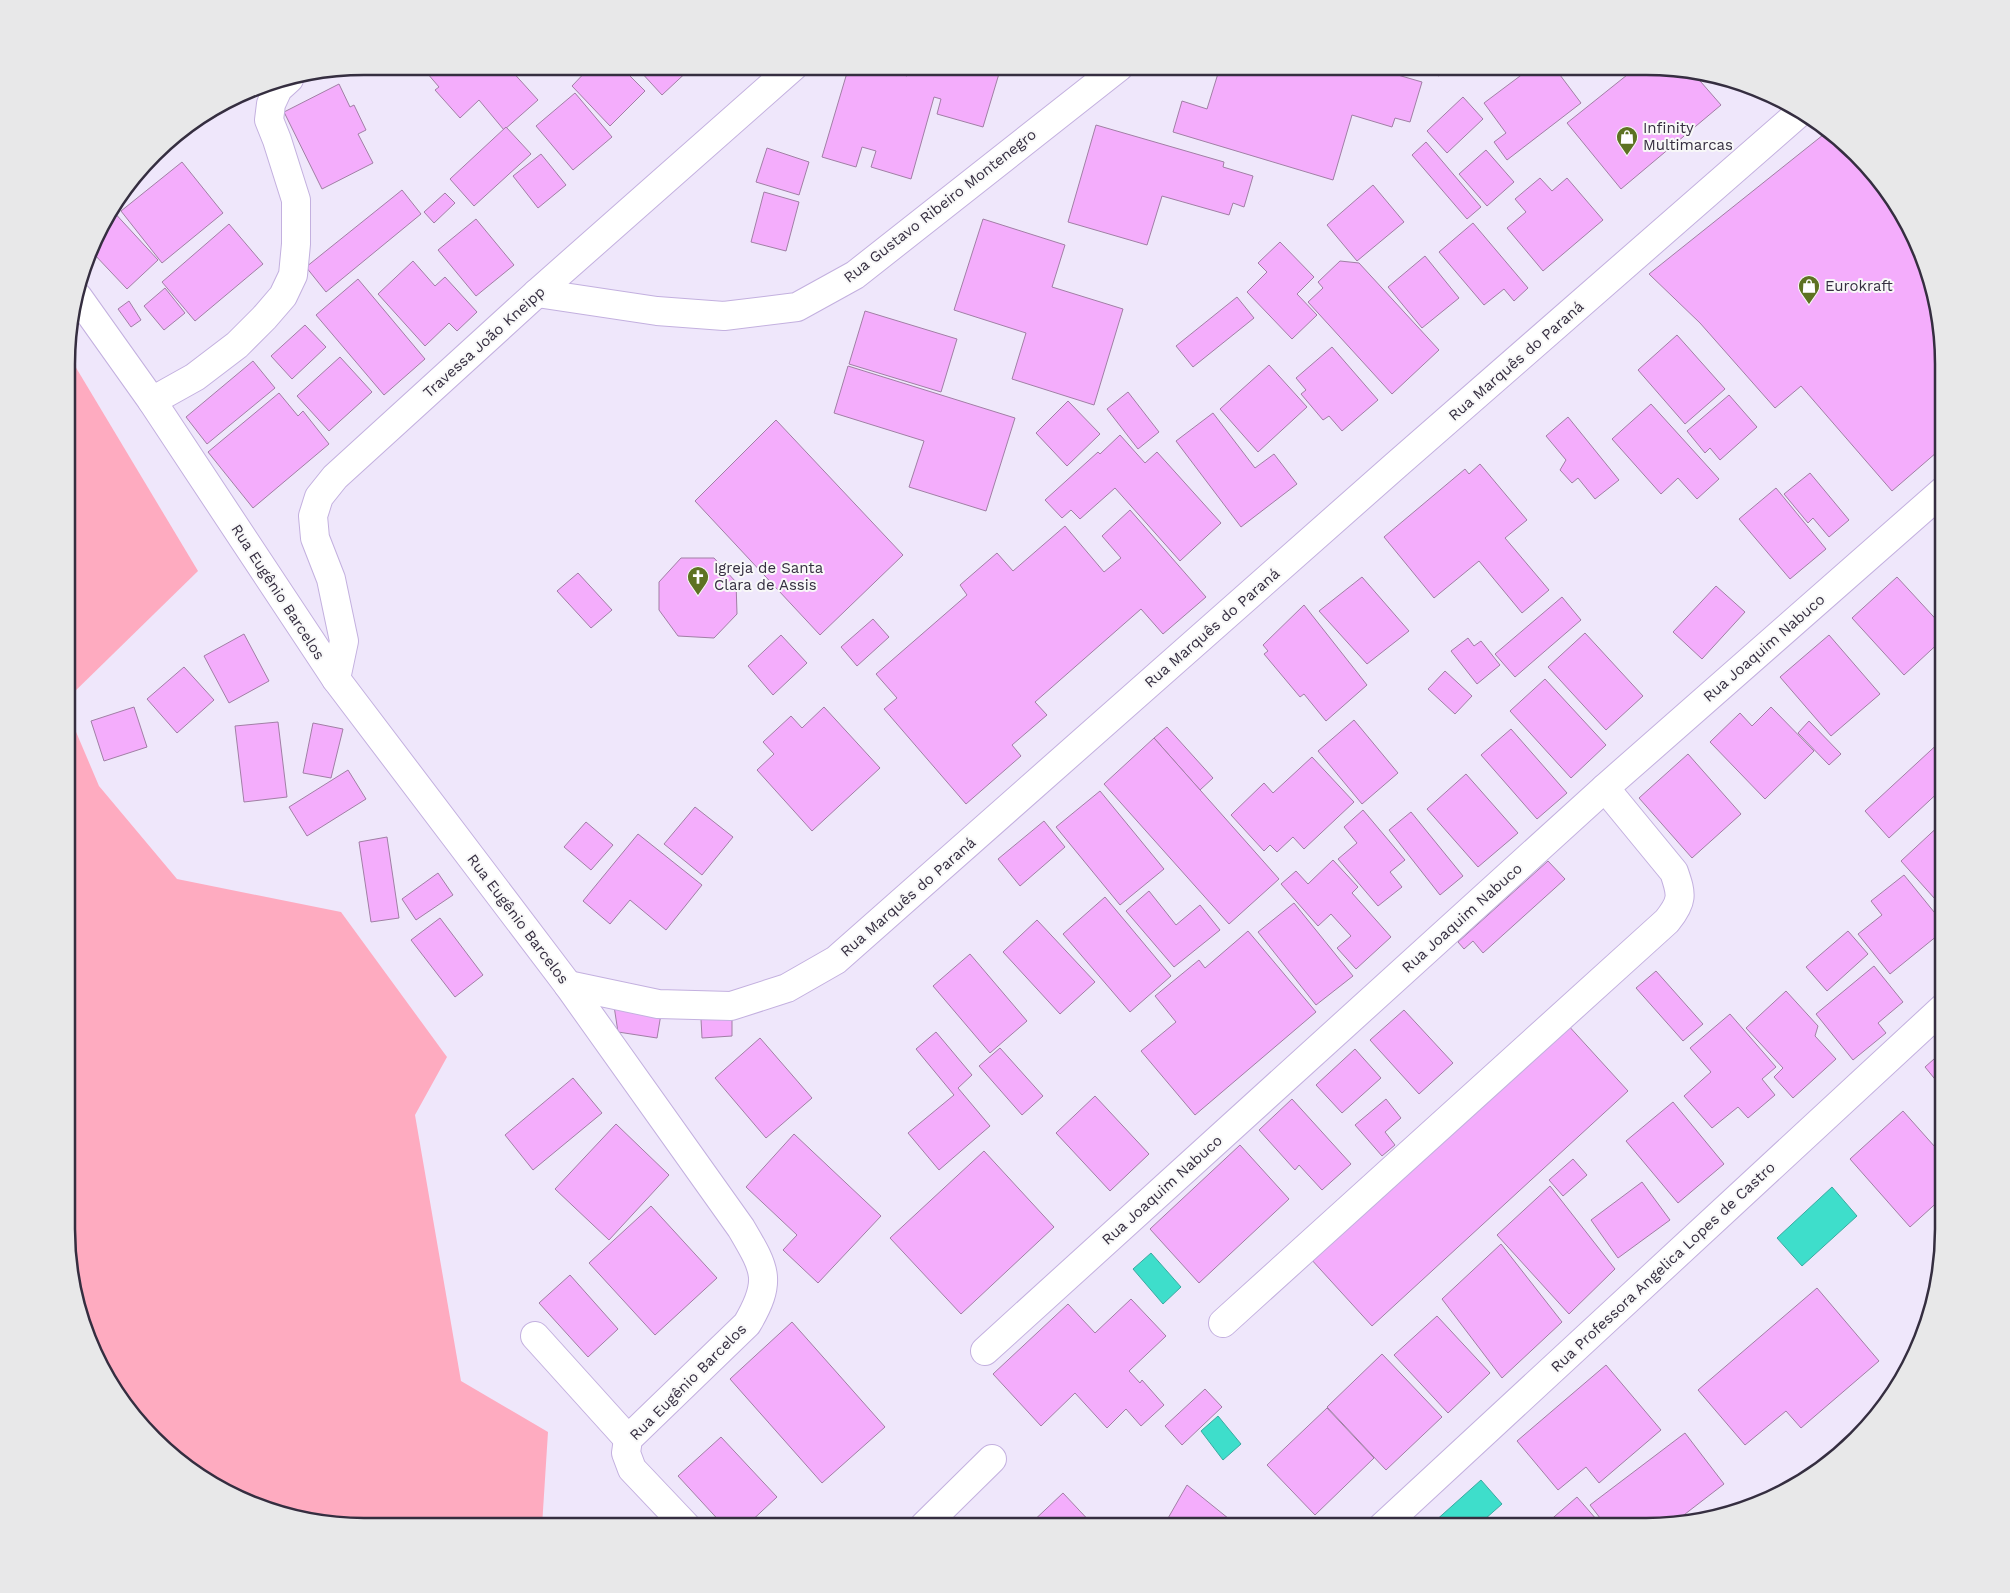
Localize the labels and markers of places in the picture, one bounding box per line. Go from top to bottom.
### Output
place label: Infinity Multimarcas [1643,119,1733,154]
shop icon: Infinity Multimarcas [1615,125,1639,156]
shop icon: Eurokraft [1797,274,1821,305]
place label: Eurokraft [1825,277,1893,295]
place label: Igreja de Santa Clara de Assis [714,559,824,594]
church icon: Igreja de Santa Clara de Assis [686,565,710,596]

